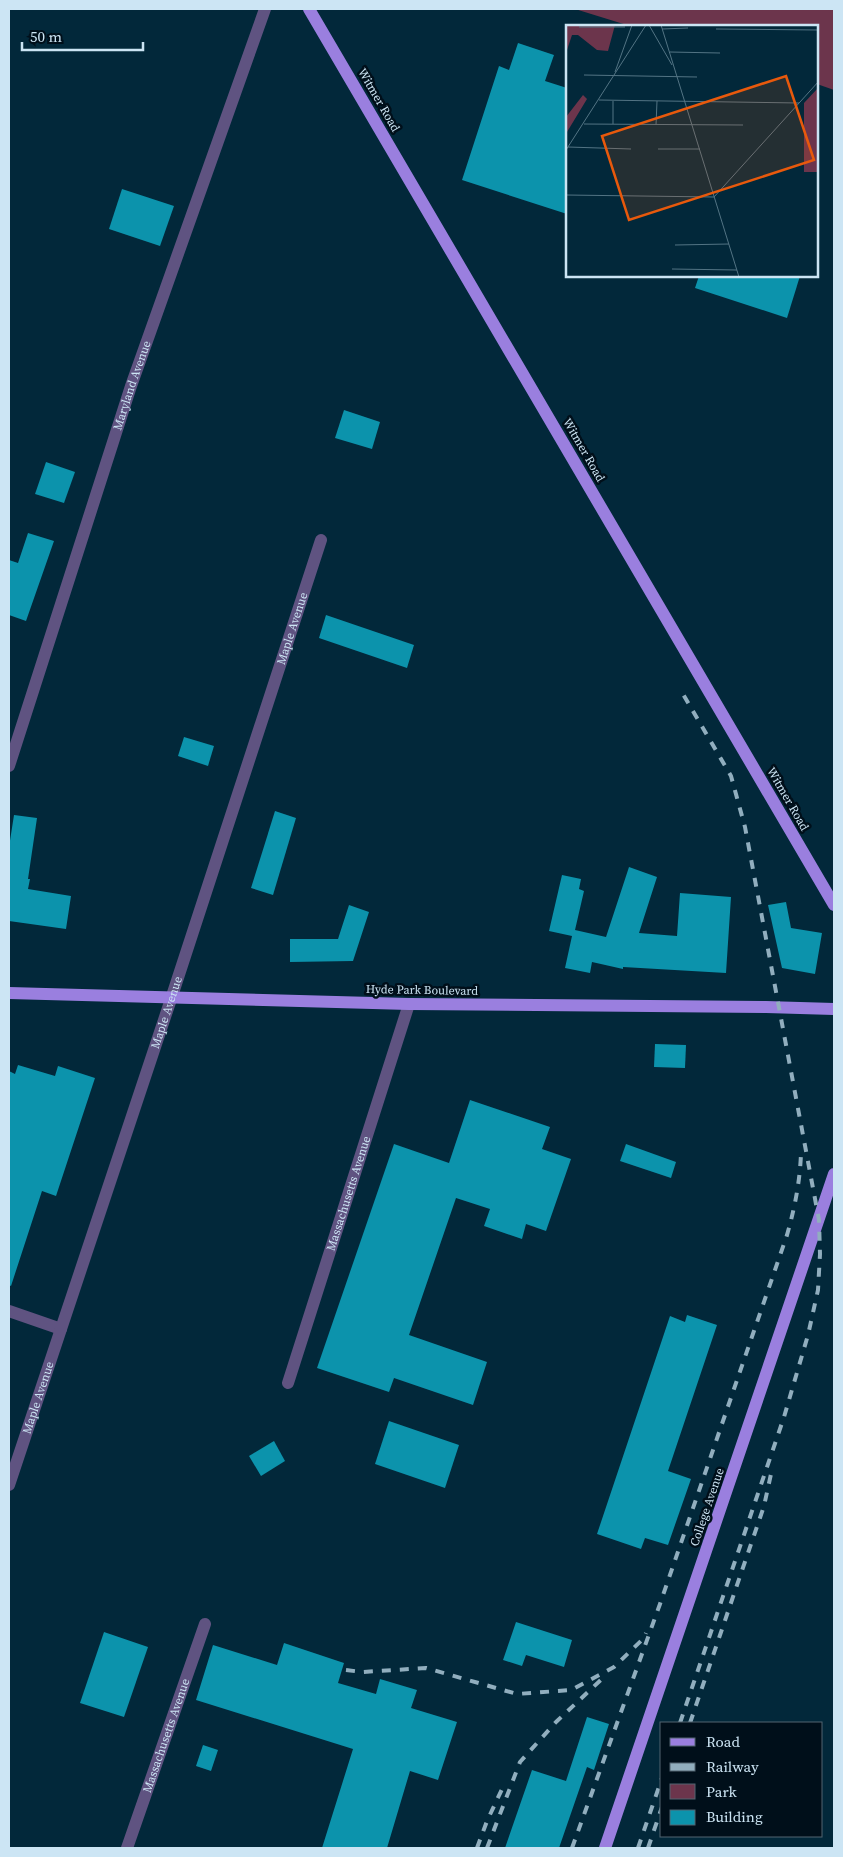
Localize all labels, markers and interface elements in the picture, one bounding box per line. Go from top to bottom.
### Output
scale bar [22,20,144,52]
inset map [566,25,818,278]
text: 50 m [30,26,62,47]
street label: Witmer Road [354,65,404,135]
street label: Maryland Avenue [109,338,155,432]
street label: Witmer Road [559,415,609,485]
street label: Maple Avenue [273,590,311,667]
street label: Witmer Road [763,764,813,834]
street label: Maple Avenue [147,974,186,1051]
street label: Hyde Park Boulevard [366,981,479,999]
street label: Massachusetts Avenue [323,1134,374,1253]
street label: Maple Avenue [19,1359,58,1436]
street label: College Avenue [686,1466,728,1548]
street label: Massachusetts Avenue [139,1676,193,1795]
legend [660,1722,823,1837]
text: Road [706,1731,740,1752]
text: Railway [706,1756,759,1777]
text: Park [706,1781,738,1802]
text: Building [706,1806,763,1827]

